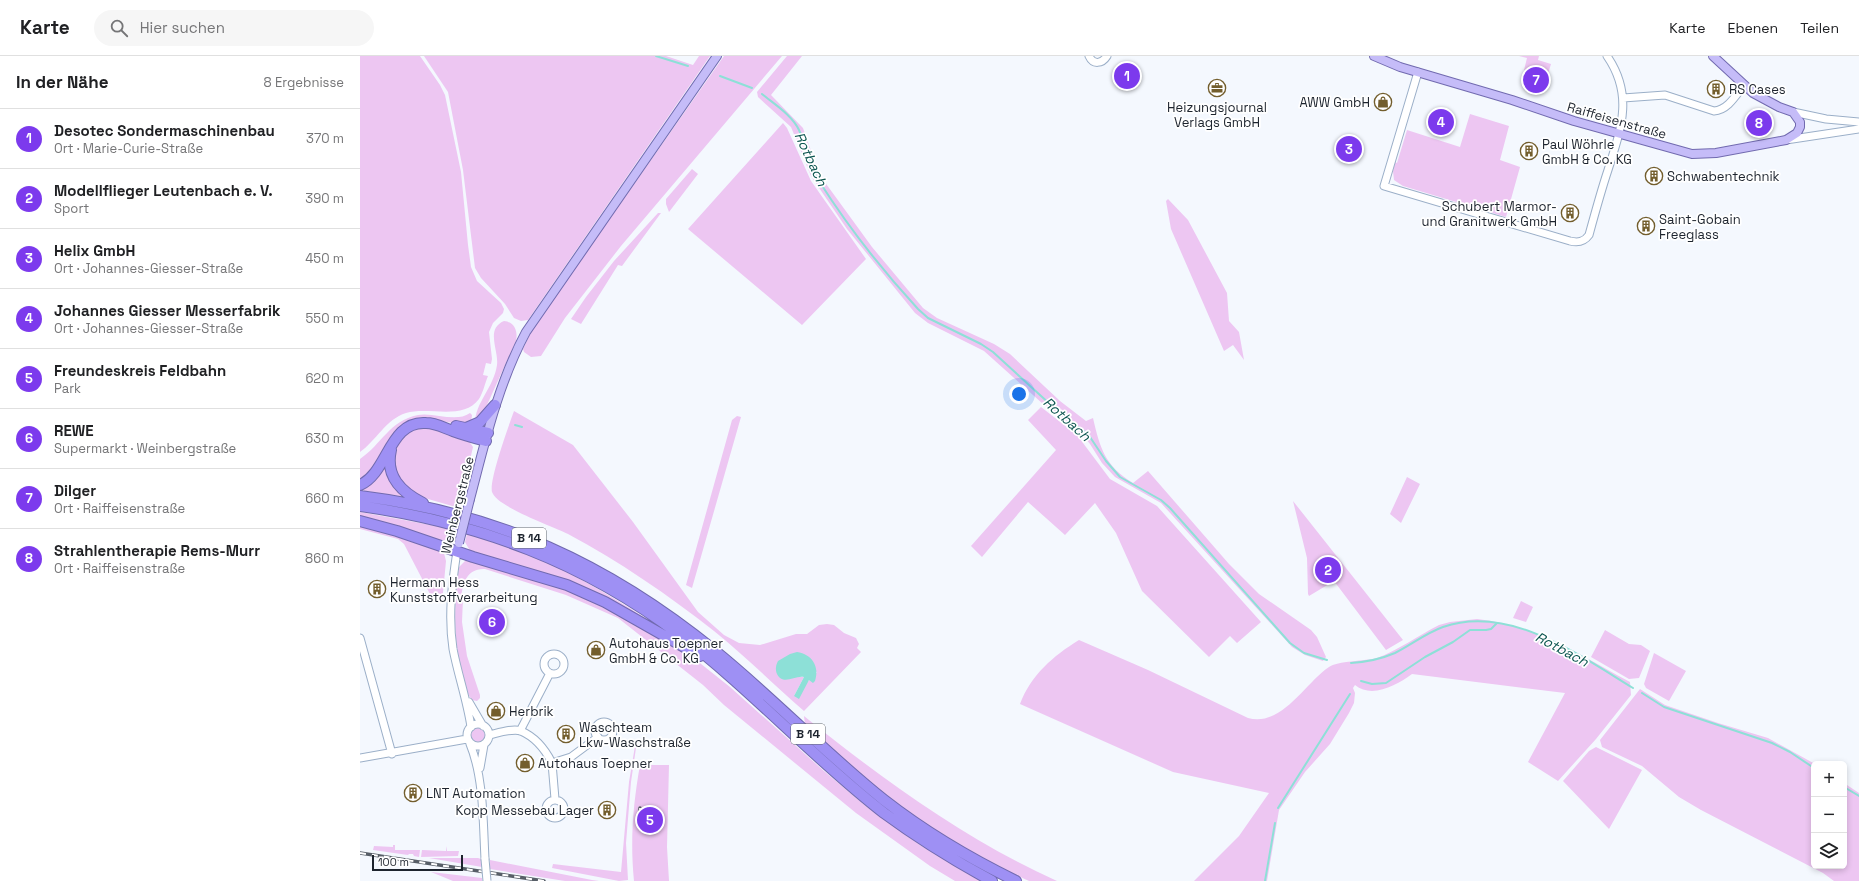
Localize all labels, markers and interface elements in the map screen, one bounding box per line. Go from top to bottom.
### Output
search box [94,10,374,46]
text: Karte [20,15,70,40]
icon: search [108,17,130,39]
text: Hier suchen [140,18,225,37]
text: Karte [1669,19,1706,37]
text: Ebenen [1728,19,1778,37]
text: Teilen [1800,19,1839,37]
pin: 1 [1114,61,1140,91]
pin: 7 [1523,65,1549,95]
text: In der Nähe [16,71,108,93]
text: 8 Ergebnisse [264,74,344,91]
office icon: Heizungsjournal Verlags GmbH [1207,78,1227,98]
building icon: RS Cases [1706,79,1726,99]
place label: RS Cases [1729,81,1786,98]
shop icon: AWW GmbH [1373,92,1393,112]
place label: AWW GmbH [1299,94,1370,111]
street label: Raiffeisenstraße [1565,98,1669,143]
place label: Heizungsjournal Verlags GmbH [1167,99,1267,131]
pin: 4 [1428,107,1454,137]
pin: 8 [1746,108,1772,138]
text: Desotec Sondermaschinenbau [54,121,275,140]
water label: Rotbach [791,129,831,189]
text: 1 [26,130,32,147]
text: 370 m [306,130,344,147]
pin: 3 [1336,134,1362,164]
place label: Paul Wöhrle GmbH & Co. KG [1542,136,1632,168]
text: Ort · Marie-Curie-Straße [54,140,203,157]
building icon: Paul Wöhrle GmbH & Co. KG [1519,141,1539,161]
building icon: Schwabentechnik [1644,166,1664,186]
place label: Schwabentechnik [1667,168,1780,185]
text: Modellflieger Leutenbach e. V. [54,181,273,200]
text: 2 [25,190,33,207]
text: 390 m [305,190,344,207]
place label: Schubert Marmor- und Granitwerk GmbH [1422,198,1557,230]
text: Sport [54,200,89,217]
building icon: Schubert Marmor- und Granitwerk GmbH [1560,203,1580,223]
place label: Saint-Gobain Freeglass [1659,211,1741,243]
building icon: Saint-Gobain Freeglass [1636,216,1656,236]
text: Helix GmbH [54,241,135,260]
text: 3 [25,250,33,267]
text: 450 m [305,250,344,267]
text: Ort · Johannes-Giesser-Straße [54,260,243,277]
text: Johannes Giesser Messerfabrik [54,301,280,320]
text: 4 [25,310,33,327]
text: 550 m [306,310,344,327]
text: Ort · Johannes-Giesser-Straße [54,320,243,337]
text: Freundeskreis Feldbahn [54,361,226,380]
text: 5 [25,370,33,387]
text: 620 m [305,370,344,387]
text: Park [54,380,81,397]
your location [1009,384,1029,404]
water label: Rotbach [1040,393,1095,445]
text: REWE [54,421,94,440]
text: 6 [25,430,33,447]
text: 630 m [305,430,344,447]
text: Supermarkt · Weinbergstraße [54,440,236,457]
street label: Weinbergstraße [437,455,478,556]
text: Dilger [54,481,96,500]
text: 7 [25,490,33,507]
text: 660 m [305,490,344,507]
text: Ort · Raiffeisenstraße [54,500,185,517]
road number: B 14 [512,528,546,548]
text: Strahlentherapie Rems-Murr [54,541,260,560]
text: 8 [25,550,33,567]
text: 860 m [305,550,344,567]
pin: 2 [1315,555,1341,585]
text: Ort · Raiffeisenstraße [54,560,185,577]
place label: Hermann Hess Kunststoffverarbeitung [390,574,538,606]
building icon: Hermann Hess Kunststoffverarbeitung [367,579,387,599]
pin: 6 [479,607,505,637]
water label: Rotbach [1532,628,1592,671]
place label: Autohaus Toepner GmbH & Co. KG [609,635,723,667]
shop icon: Autohaus Toepner GmbH & Co. KG [586,640,606,660]
shop icon: Herbrik [486,701,506,721]
place label: Herbrik [509,703,554,720]
place label: Waschteam Lkw-Waschstraße [579,719,691,751]
building icon: Waschteam Lkw-Waschstraße [556,724,576,744]
road number: B 14 [791,724,825,744]
shop icon: Autohaus Toepner [515,753,535,773]
place label: Autohaus Toepner [538,755,652,772]
map controls [1811,761,1847,869]
button: + [1811,761,1847,797]
building icon: LNT Automation [403,783,423,803]
place label: LNT Automation [426,785,526,802]
button: − [1811,797,1847,833]
building icon: Kopp Messebau Lager [597,800,617,820]
place label: Kopp Messebau Lager [456,802,594,819]
pin: 5 [637,805,663,835]
button: layers [1811,833,1847,869]
scale bar [372,853,463,872]
text: 100 m [378,855,409,869]

